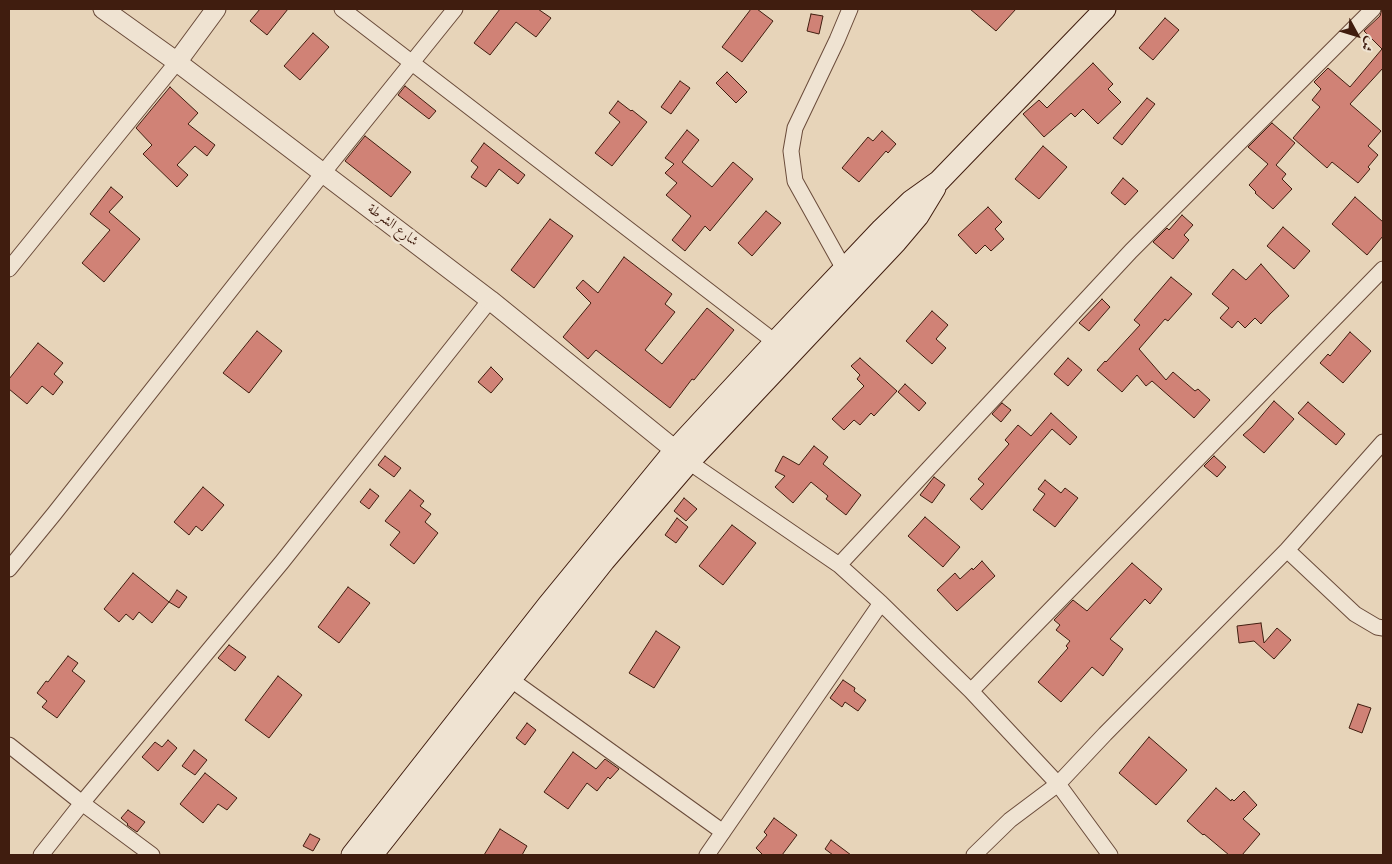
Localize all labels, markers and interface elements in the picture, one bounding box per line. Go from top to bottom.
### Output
north arrow [1332,10,1382,60]
text: ش [1357,33,1380,55]
street label: شارع الشرطة [364,200,422,250]

